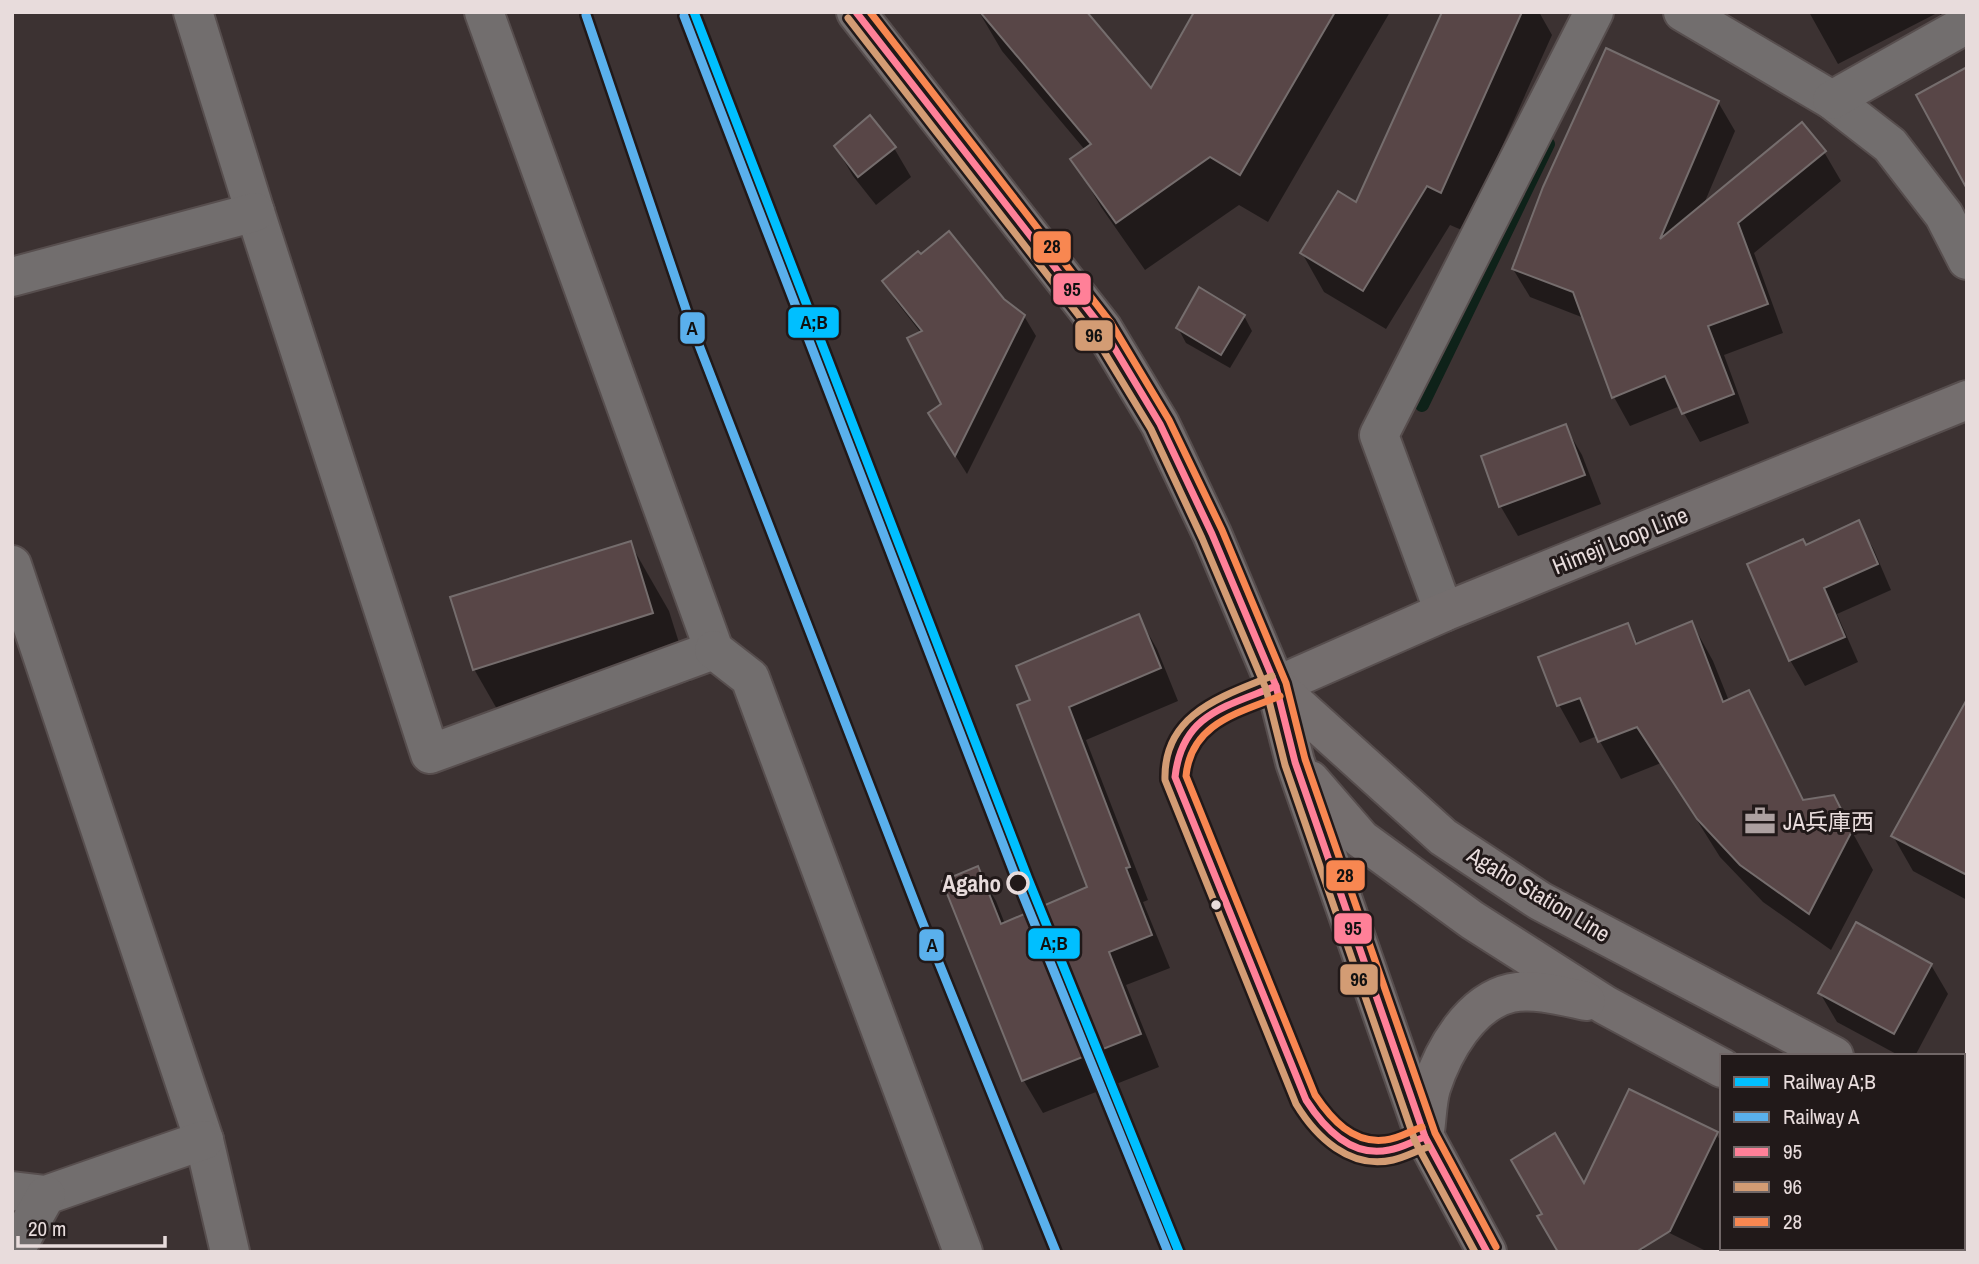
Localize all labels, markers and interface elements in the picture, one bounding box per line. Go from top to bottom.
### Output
line badge: 28 [1032,230,1072,264]
text: 28 [1043,233,1061,259]
line badge: 95 [1052,272,1092,306]
text: 95 [1063,276,1081,302]
line badge: A;B [787,306,840,339]
text: A;B [800,309,828,335]
line badge: A [679,311,706,345]
text: A [686,315,698,341]
line badge: 96 [1074,319,1114,352]
text: 96 [1085,322,1103,348]
street label: Himeji Loop Line [1548,499,1692,581]
office icon: JA兵庫西 [1743,804,1777,838]
place label: JA兵庫西 [1783,806,1874,837]
street label: Agaho Station Line [1461,839,1616,949]
line badge: 28 [1325,859,1366,892]
text: 28 [1336,862,1354,888]
place label: Agaho [942,868,1001,899]
marker: Agaho [1007,872,1029,894]
unlabelled marker [1209,898,1223,912]
line badge: 95 [1333,912,1373,945]
text: 95 [1344,915,1362,941]
line badge: A;B [1027,927,1081,960]
line badge: A [918,928,945,962]
text: A;B [1040,930,1068,956]
text: A [926,932,938,958]
line badge: 96 [1339,963,1379,996]
text: 96 [1350,966,1368,992]
legend [1720,1054,1965,1250]
text: Railway A;B [1783,1067,1876,1096]
text: Railway A [1783,1102,1860,1131]
text: 95 [1783,1137,1802,1166]
text: 96 [1783,1172,1802,1201]
scale bar [18,1204,164,1248]
text: 28 [1783,1207,1802,1236]
text: 20 m [28,1214,66,1243]

